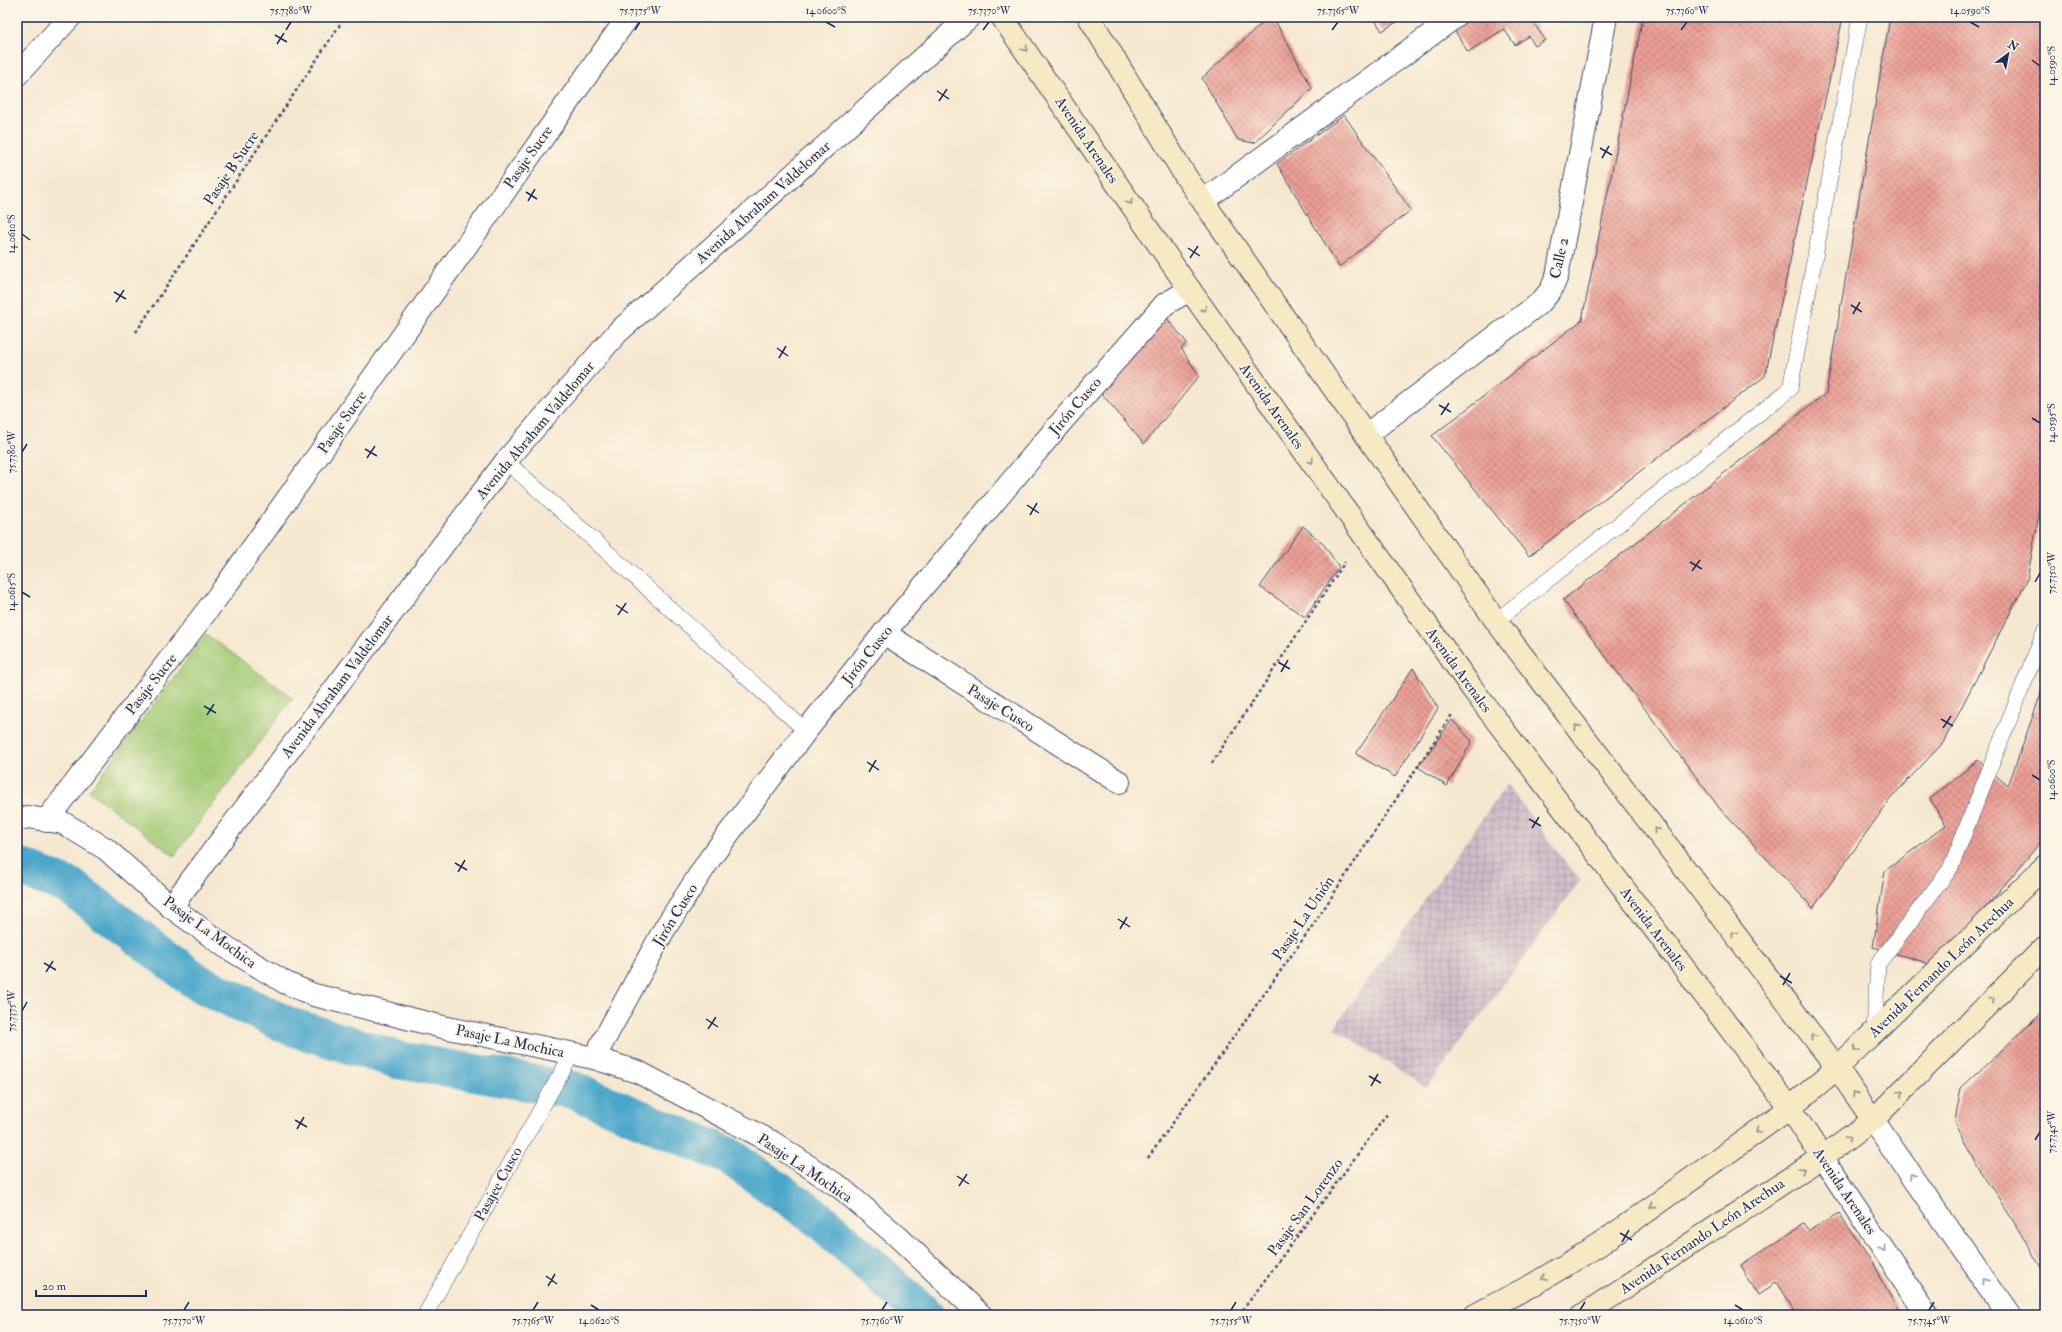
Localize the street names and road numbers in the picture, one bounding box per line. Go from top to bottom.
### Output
street label: Avenida Arenales [1050,92,1123,187]
street label: Pasaje Sucre [500,122,557,193]
street label: Pasaje B Sucre [200,127,263,209]
street label: Avenida Abraham Valdelomar [691,137,835,269]
street label: Calle 2 [1546,235,1574,281]
street label: Avenida Abraham Valdelomar [471,357,599,504]
street label: Avenida Arenales [1234,359,1308,453]
street label: Jirón Cusco [1044,373,1106,441]
street label: Pasaje Sucre [314,387,371,458]
street label: Avenida Abraham Valdelomar [277,610,398,763]
street label: Jirón Cusco [837,622,898,690]
street label: Avenida Arenales [1421,623,1496,717]
street label: Pasaje Sucre [122,650,181,719]
street label: Pasaje Cusco [964,680,1038,737]
street label: Pasaje La Unión [1268,872,1339,964]
street label: Jirón Cusco [648,880,703,952]
street label: Avenida Arenales [1615,883,1691,975]
street label: Pasaje La Mochica [159,892,261,973]
street label: Avenida Fernando León Arechua [1864,892,2019,1043]
street label: Pasaje La Mochica [454,1021,567,1062]
street label: Pasaje La Mochica [754,1130,857,1208]
street label: Avenida Arenales [1808,1143,1881,1238]
street label: Pasajee Cusco [470,1144,527,1225]
street label: Pasaje San Lorenzo [1264,1155,1347,1260]
street label: Avenida Fernando León Arechua [1615,1174,1789,1299]

